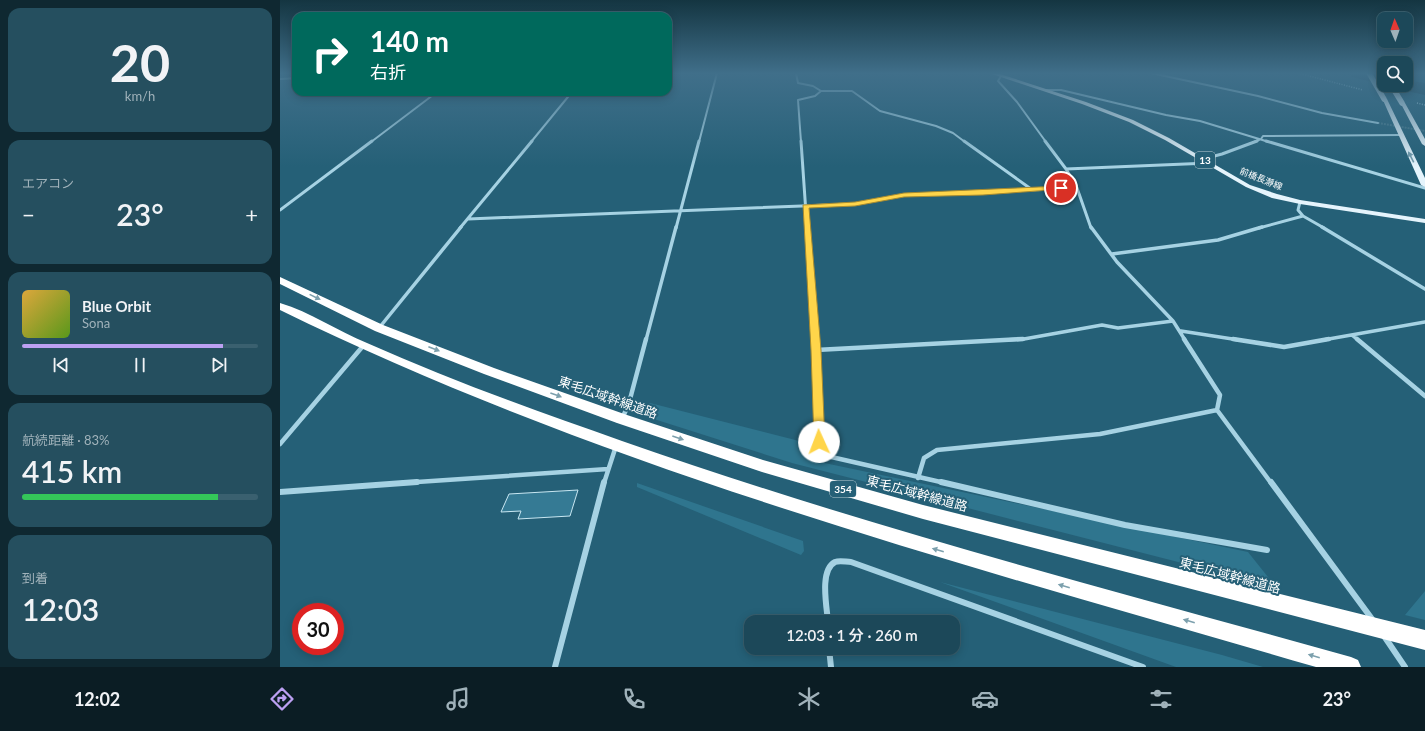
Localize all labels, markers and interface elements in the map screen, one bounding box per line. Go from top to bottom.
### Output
north arrow [1377,12,1413,48]
map controls [1377,12,1413,92]
text: 140 m [370,24,449,58]
icon: right [304,28,356,80]
text: 20 [110,31,170,93]
button: search [1377,56,1413,92]
text: 右折 [370,61,406,83]
text: km/h [125,88,155,104]
one-way arrow [1408,151,1414,163]
road number: 13 [1195,152,1215,168]
street label: 前橋長瀞線 [1238,165,1285,192]
pin [1044,171,1078,205]
text: エアコン [22,175,74,191]
icon: arrive [1050,177,1072,199]
text: 23° [116,196,164,232]
text: − [22,201,35,228]
text: + [245,201,258,228]
one-way arrow [309,294,321,300]
text: Blue Orbit [82,297,151,315]
text: Sona [82,315,110,331]
one-way arrow [428,347,440,353]
icon: previous [50,354,72,376]
icon: pause [129,354,151,376]
icon: next [208,354,230,376]
street label: 東毛広域幹線道路 [556,373,660,421]
one-way arrow [550,393,562,399]
position arrow [798,421,840,463]
text: 航続距離 · 83% [22,432,110,448]
one-way arrow [673,435,685,441]
text: 415 km [22,453,122,489]
street label: 東毛広域幹線道路 [865,472,969,514]
road number: 354 [830,481,856,497]
one-way arrow [932,547,945,553]
street label: 東毛広域幹線道路 [1178,554,1282,596]
text: 到着 [22,570,48,586]
one-way arrow [1057,583,1069,589]
text: 12:03 [22,591,99,627]
speed limit sign: 30 [292,603,344,655]
one-way arrow [1182,618,1194,624]
text: 12:03 · 1 分 · 260 m [786,626,918,644]
one-way arrow [1308,653,1320,659]
icon: directions [268,685,296,713]
icon: music [444,685,472,713]
icon: phone [620,685,648,713]
icon: climate [795,685,823,713]
icon: car [971,685,999,713]
icon: filters [1147,685,1175,713]
text: 12:02 [74,688,120,710]
text: 23° [1323,688,1351,710]

